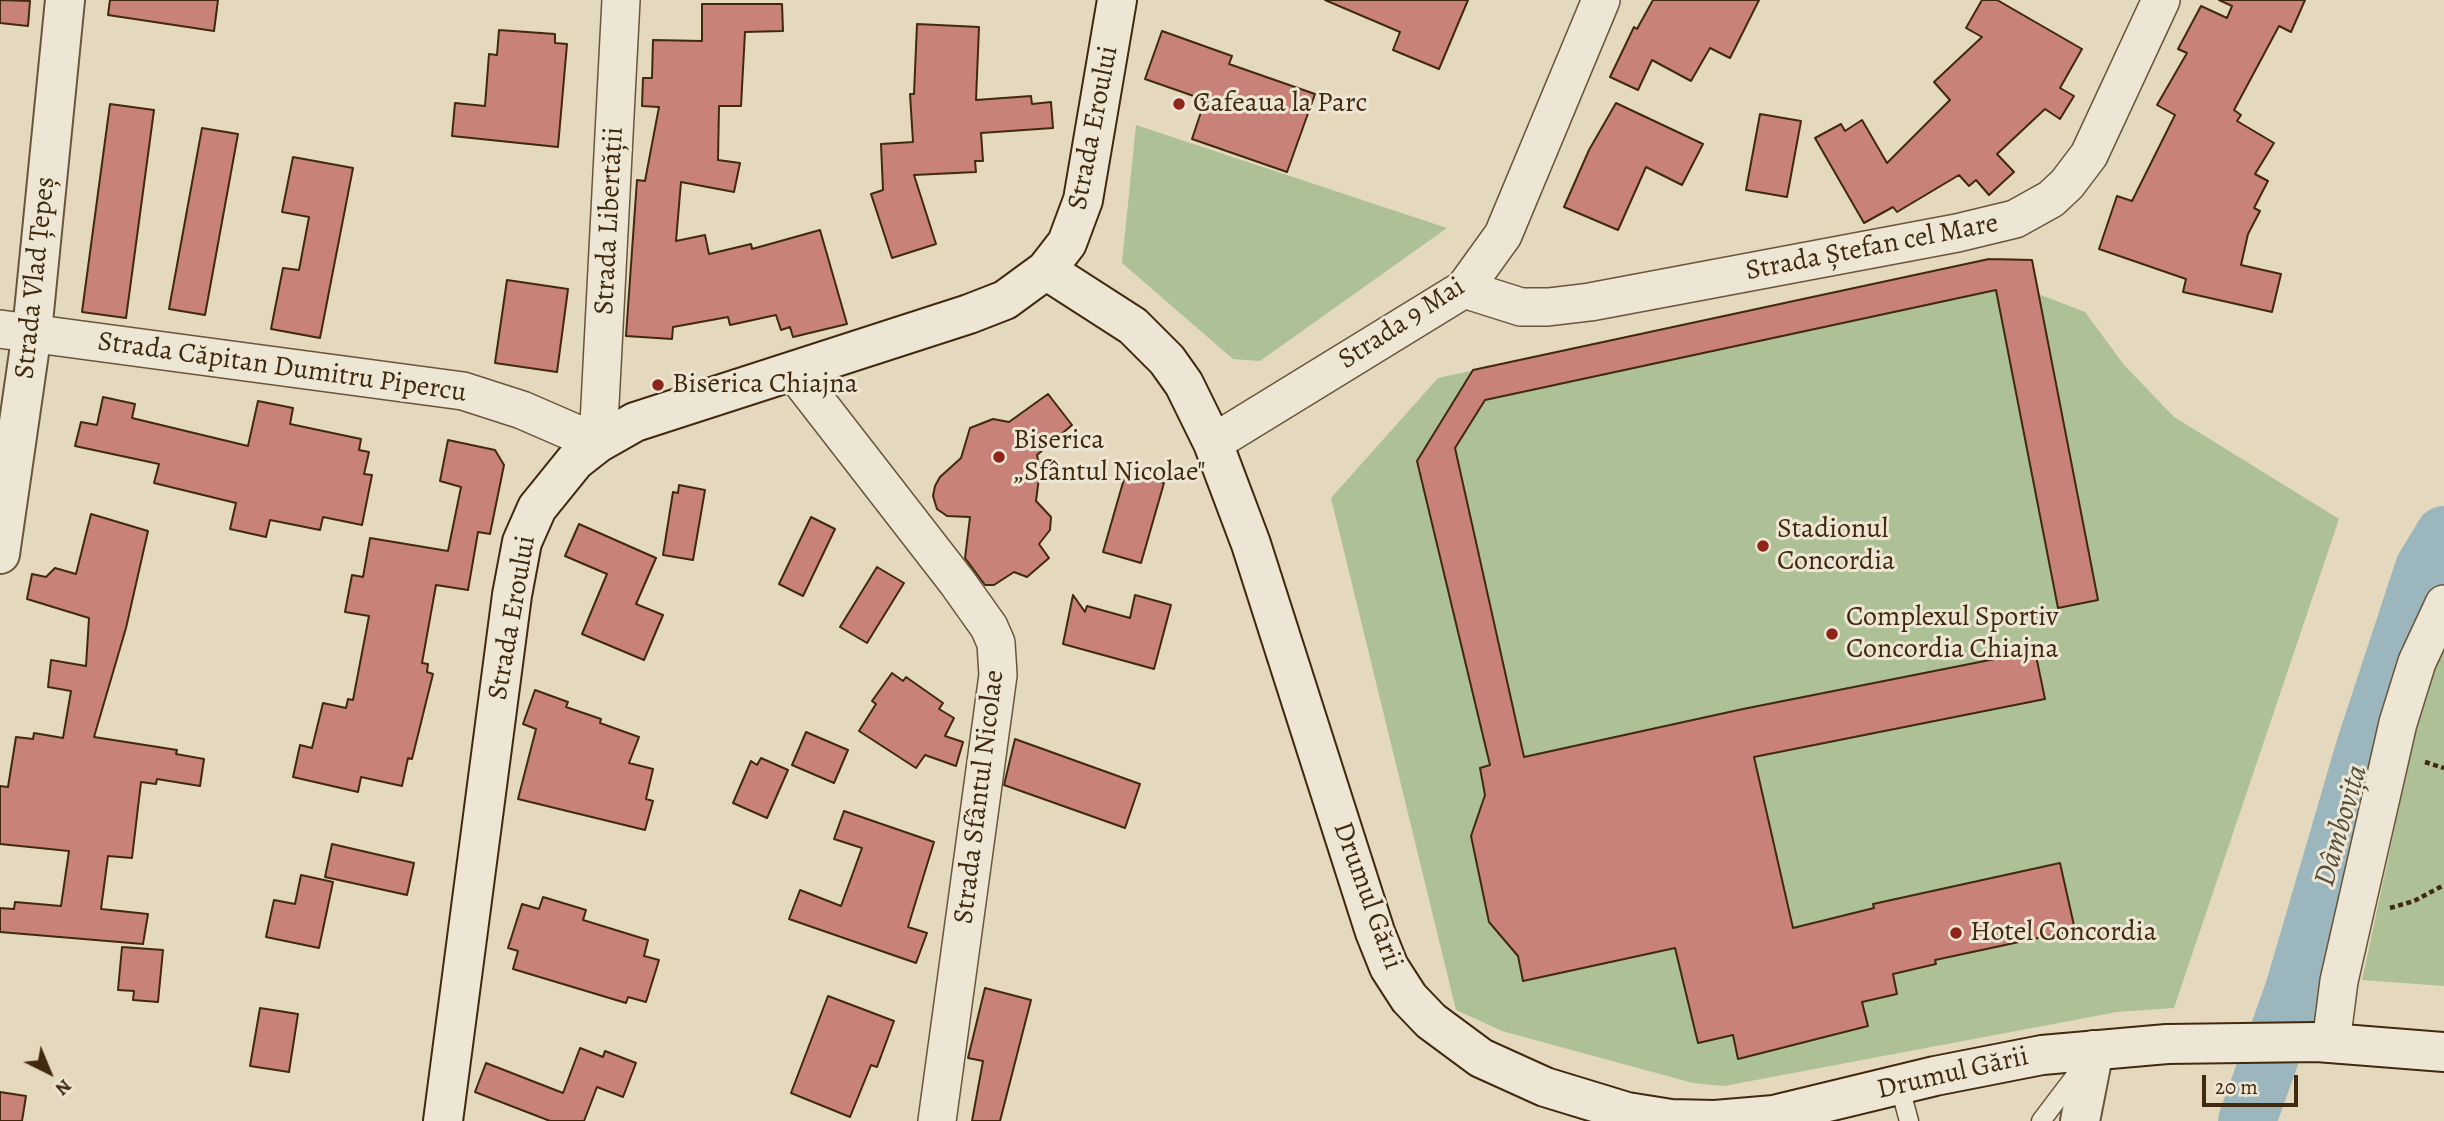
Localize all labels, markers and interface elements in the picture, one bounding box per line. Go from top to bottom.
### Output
street label: Strada Eroului [1062,43,1126,213]
place label: Cafeaua la Parc [1193,87,1367,121]
marker: Cafeaua la Parc [1171,96,1187,112]
street label: Strada Libertății [588,126,632,316]
street label: Strada Vlad Țepeș [9,175,63,381]
street label: Strada Ștefan cel Mare [1743,207,2001,289]
street label: Strada 9 Mai [1333,271,1471,377]
street label: Strada Căpitan Dumitru Pipercu [95,325,469,411]
place label: Biserica Chiajna [672,368,858,402]
marker: Biserica Chiajna [650,377,666,393]
place label: Biserica „Sfântul Nicolae" [1013,424,1206,490]
marker: Biserica „Sfântul Nicolae" [991,449,1007,465]
place label: Stadionul Concordia [1777,513,1895,579]
street label: Strada Eroului [482,533,544,703]
marker: Stadionul Concordia [1755,538,1771,554]
place label: Complexul Sportiv Concordia Chiajna [1846,601,2059,667]
marker: Complexul Sportiv Concordia Chiajna [1824,626,1840,642]
street label: Strada Sfântul Nicolae [948,668,1012,926]
water label: Dâmbovița [2308,761,2376,891]
street label: Drumul Gării [1325,818,1409,974]
place label: Hotel Concordia [1970,916,2157,950]
marker: Hotel Concordia [1948,925,1964,941]
north arrow [14,1037,84,1107]
street label: Drumul Gării [1874,1040,2032,1108]
scale bar [2206,1062,2302,1106]
text: N [49,1073,77,1102]
text: 20 m [2215,1073,2258,1101]

